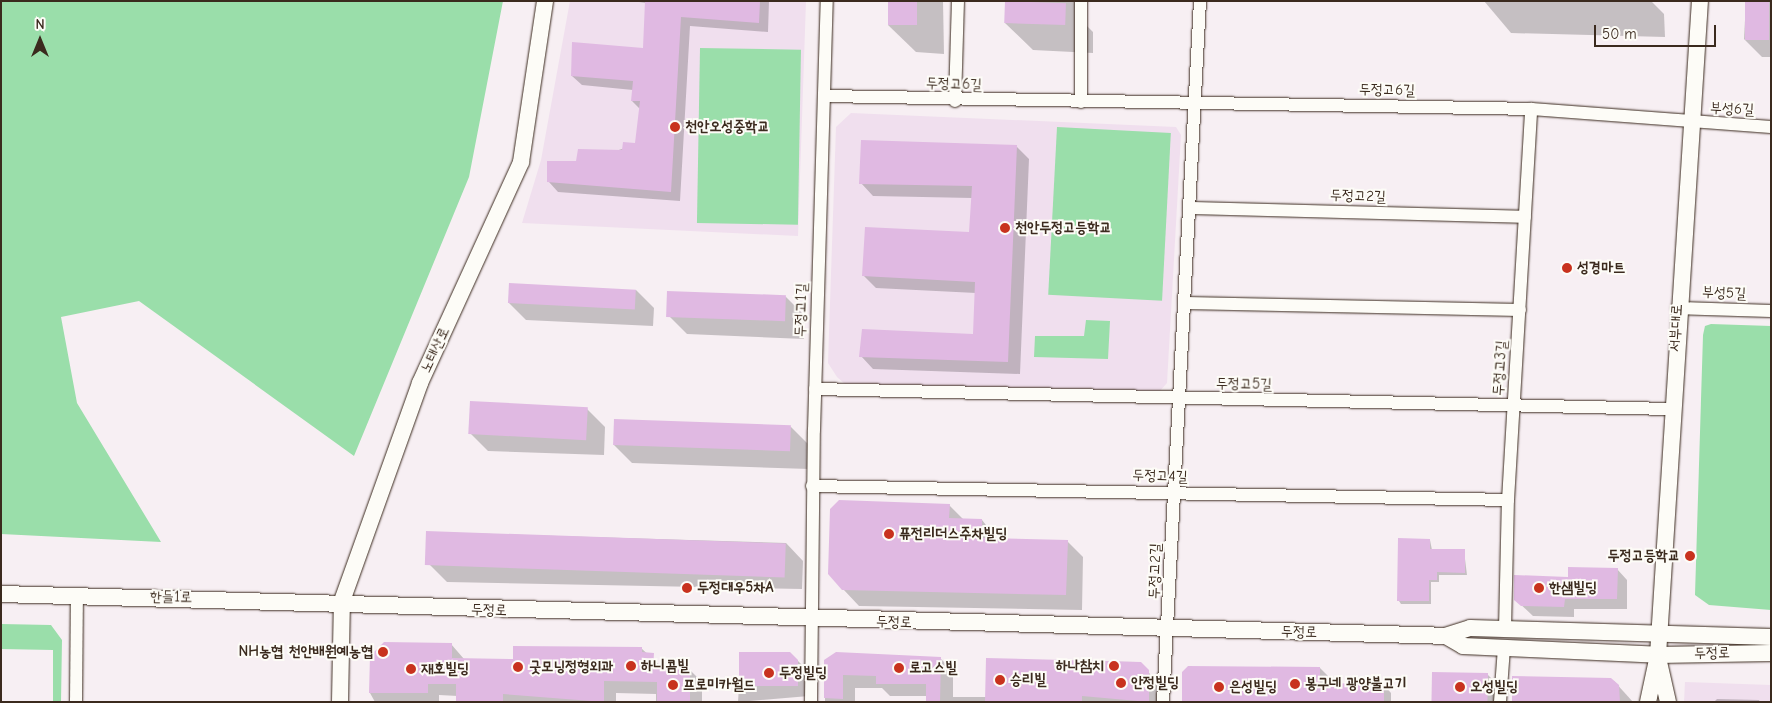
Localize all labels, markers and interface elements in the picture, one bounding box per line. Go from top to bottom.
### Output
north arrow [15,15,65,65]
scale bar [1597,15,1720,47]
text: N [35,16,45,33]
text: 50 m [1602,25,1637,43]
street label: 두정고6길 [925,74,983,94]
street label: 두정고6길 [1359,81,1415,99]
street label: 부성6길 [1710,99,1754,119]
place label: 천안오성중학교 [685,118,769,136]
marker: 천안오성중학교 [669,121,681,133]
street label: 두정고2길 [1330,186,1386,206]
place label: 천안두정고등학교 [1015,219,1112,237]
marker: 천안두정고등학교 [999,222,1011,234]
place label: 성경마트 [1577,259,1625,277]
marker: 성경마트 [1561,262,1573,274]
street label: 두정고1길 [791,283,811,337]
street label: 부성5길 [1702,283,1746,303]
street label: 서부대로 [1666,303,1686,353]
street label: 노태산로 [417,324,453,376]
street label: 두정고3길 [1489,340,1511,396]
street label: 두정고5길 [1216,375,1272,393]
street label: 두정고4길 [1132,466,1188,486]
place label: 퓨전리더스주차빌딩 [899,525,1008,543]
marker: 퓨전리더스주차빌딩 [883,528,895,540]
street label: 두정고2길 [1145,543,1165,599]
place label: 두정고등학교 [1608,547,1680,565]
marker: 두정고등학교 [1684,550,1696,562]
place label: 두정대우5차A [697,579,774,597]
place label: 한샘빌딩 [1549,579,1597,597]
marker: 두정대우5차A [681,582,693,594]
marker: 한샘빌딩 [1533,582,1545,594]
street label: 한들1로 [150,588,192,606]
street label: 두정로 [471,600,507,620]
street label: 두정로 [876,612,912,632]
street label: 두정로 [1281,623,1317,641]
place label: NH농협 천안배원예농협 [239,643,373,661]
street label: 두정로 [1694,644,1730,662]
marker: NH농협 천안배원예농협 [377,646,389,658]
place label: 하니콤빌 [641,657,689,675]
place label: 하나참치 [1056,657,1104,675]
place label: 굿모닝정형외과 [529,658,613,676]
place label: 로고스빌 [909,659,957,677]
place label: 재호빌딩 [421,660,469,678]
marker: 굿모닝정형외과 [511,660,525,674]
marker: 하니콤빌 [625,660,637,672]
marker: 하나참치 [1108,660,1120,672]
marker: 로고스빌 [893,662,905,674]
marker: 재호빌딩 [405,663,417,675]
place label: 두정빌딩 [779,664,827,682]
marker: 두정빌딩 [763,667,775,679]
place label: 승리빌 [1010,671,1046,689]
marker: 승리빌 [994,674,1006,686]
place label: 안정빌딩 [1131,674,1179,692]
place label: 봉구네 광양불고기 [1305,675,1407,693]
place label: 프로미카월드 [683,676,755,694]
marker: 안정빌딩 [1115,677,1127,689]
place label: 은성빌딩 [1229,678,1277,696]
marker: 봉구네 광양불고기 [1289,678,1301,690]
place label: 오성빌딩 [1470,678,1518,696]
marker: 프로미카월드 [667,679,679,691]
marker: 은성빌딩 [1213,681,1225,693]
marker: 오성빌딩 [1454,681,1466,693]

